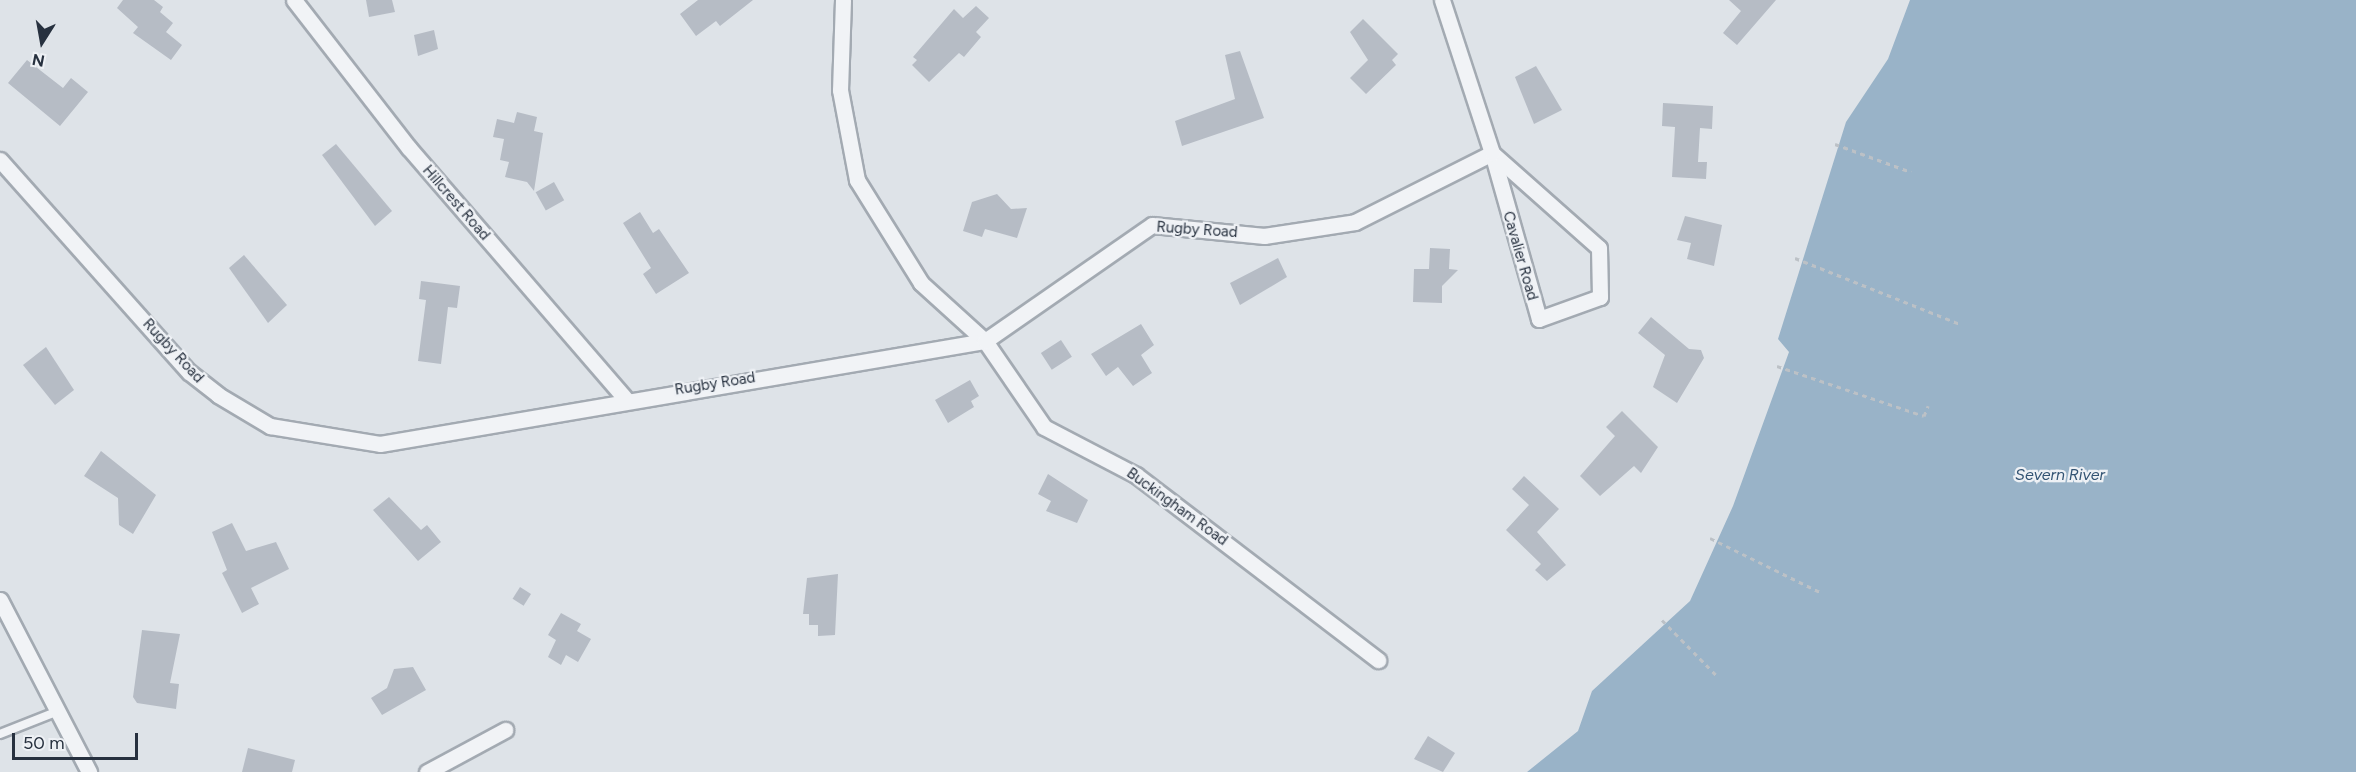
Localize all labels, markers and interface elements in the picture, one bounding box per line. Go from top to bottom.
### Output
north arrow [12,12,72,72]
text: N [31,50,46,71]
street label: Hillcrest Road [418,162,494,244]
street label: Cavalier Road [1499,209,1541,303]
street label: Rugby Road [1156,218,1238,242]
street label: Rugby Road [139,315,207,387]
street label: Rugby Road [673,369,757,399]
street label: Buckingham Road [1123,464,1231,550]
water label: Severn River [2015,465,2105,485]
scale bar [15,721,141,759]
text: 50 m [23,732,65,754]

